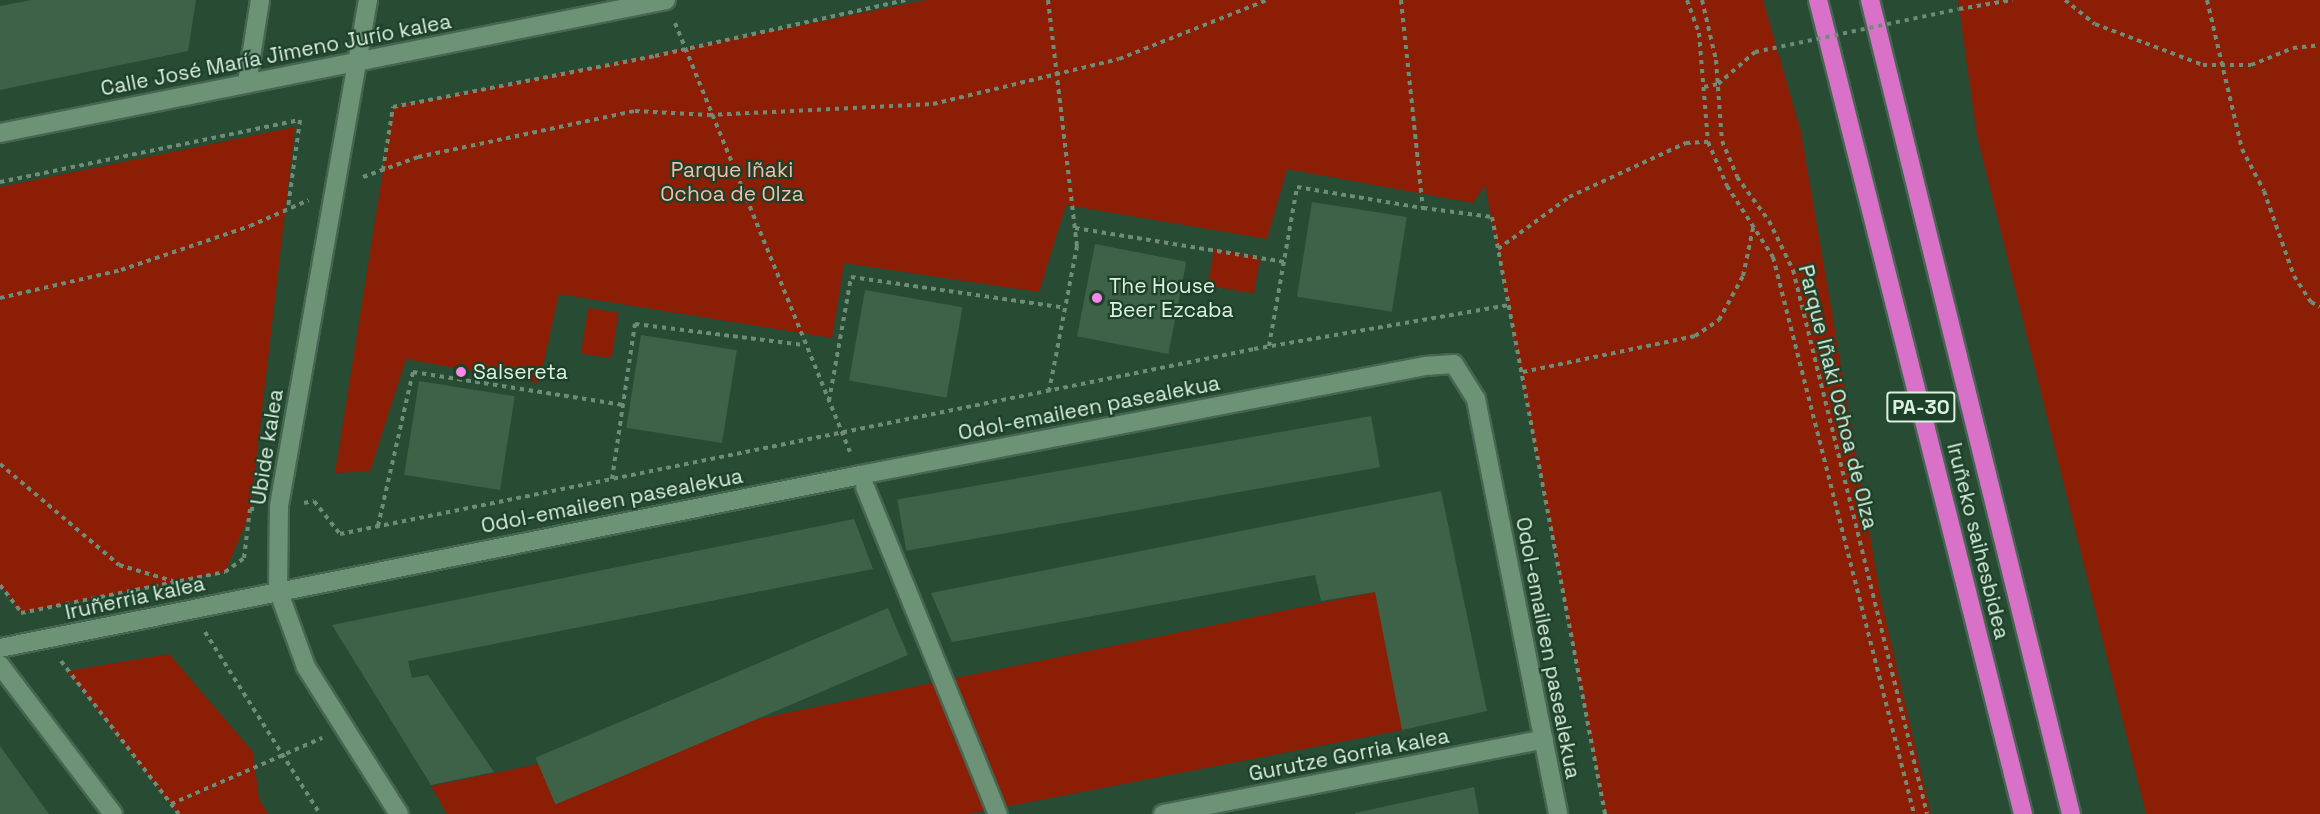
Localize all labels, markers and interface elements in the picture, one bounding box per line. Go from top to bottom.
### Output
street label: Calle José María Jimeno Jurío kalea [99,9,453,101]
park label: Parque Iñaki Ochoa de Olza [660,157,804,207]
street label: Parque Iñaki Ochoa de Olza [1793,262,1883,532]
place label: The House Beer Ezcaba [1109,273,1234,323]
marker: The House Beer Ezcaba [1090,291,1104,305]
place label: Salsereta [473,359,568,385]
marker: Salsereta [454,365,468,379]
street label: Odol-emaileen pasealekua [956,370,1222,446]
street label: Ubide kalea [245,387,289,507]
road number: PA-30 [1885,390,1957,424]
street label: Iruñeko saihesbidea [1941,440,2015,642]
street label: Odol-emaileen pasealekua [479,463,745,539]
street label: Odol-emaileen pasealekua [1510,515,1586,781]
street label: Iruñerria kalea [63,571,207,625]
street label: Gurutze Gorria kalea [1247,723,1451,787]

